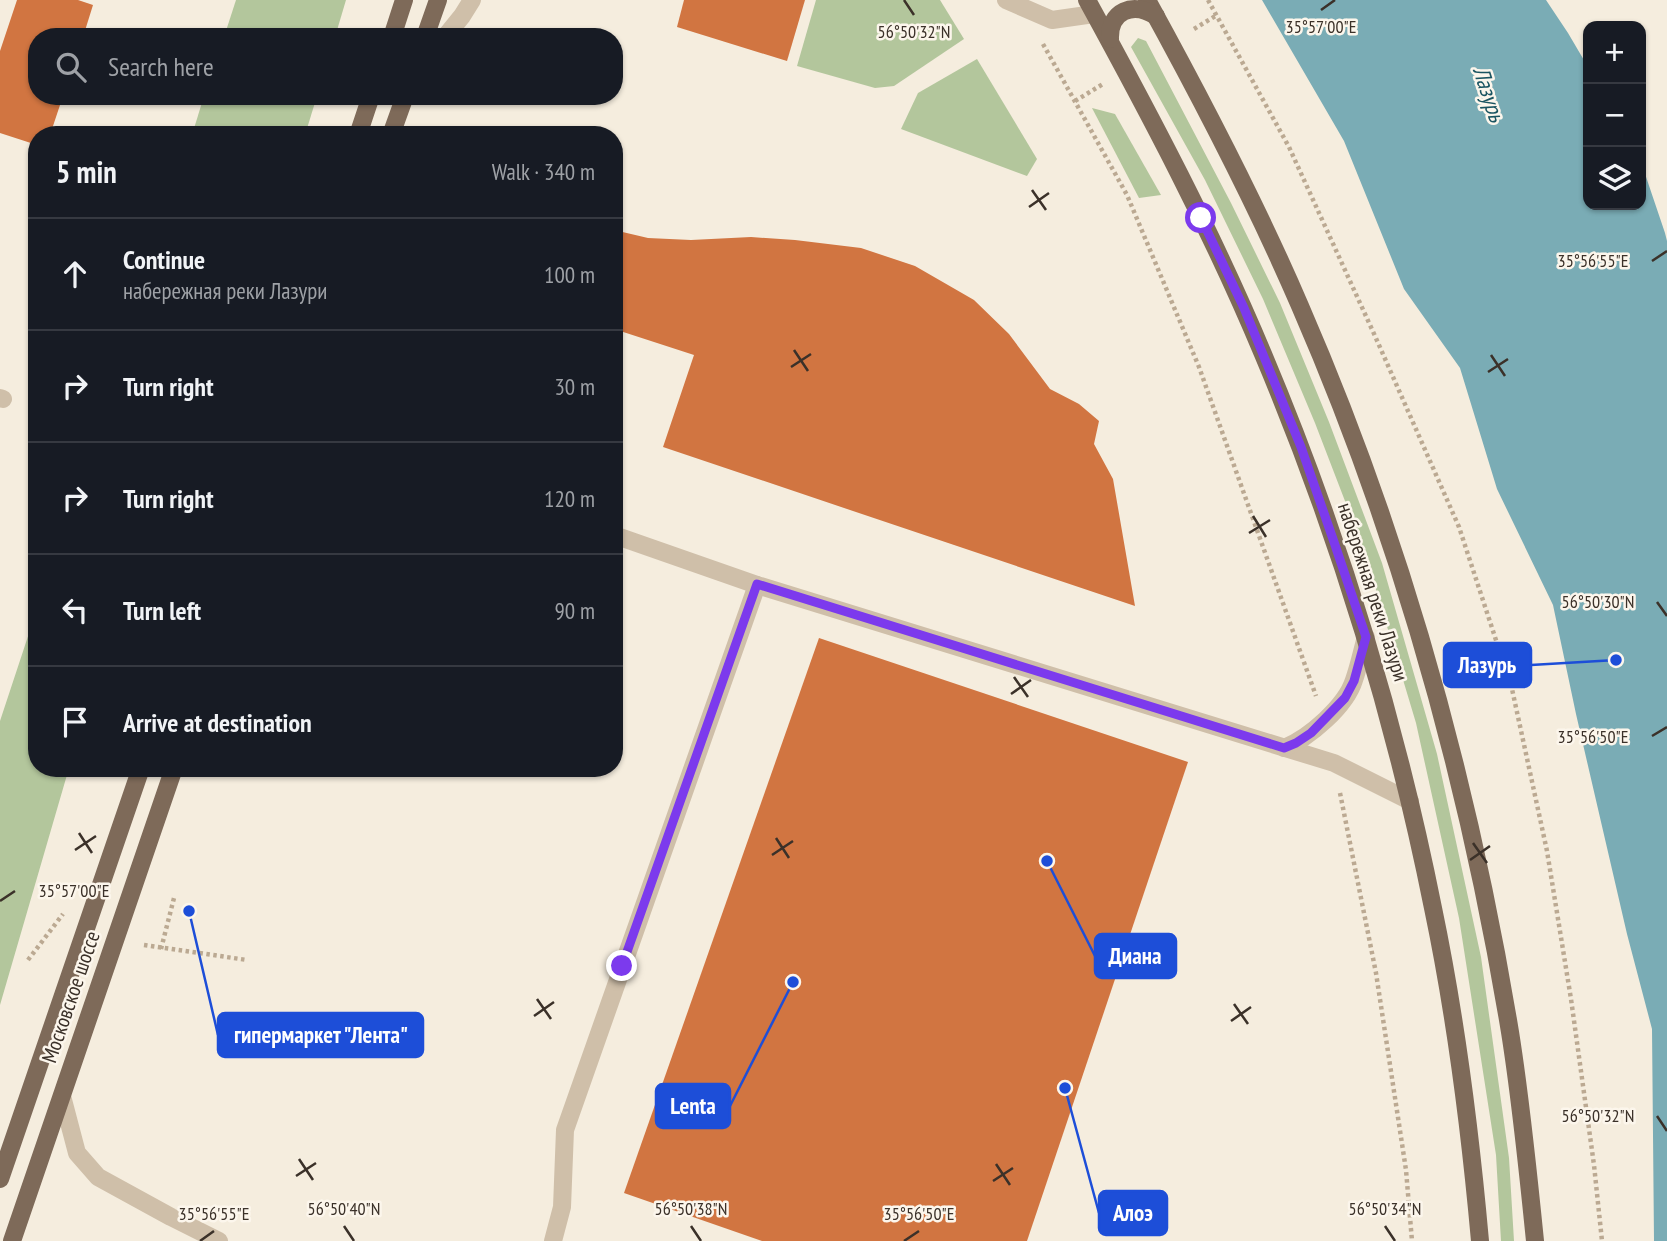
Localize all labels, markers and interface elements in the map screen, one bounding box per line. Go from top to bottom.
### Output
text: 35°57'00"E [1286,15,1356,38]
text: 56°50'32"N [878,20,950,43]
map controls [1583,21,1646,210]
button: + [1583,21,1646,84]
search box [28,28,623,105]
icon: search [52,48,90,86]
text: Search here [108,50,214,83]
water label: Лазурь [1467,62,1512,126]
button: − [1583,84,1646,147]
button: layers [1583,147,1646,210]
text: 5 min [56,152,117,191]
text: Walk · 340 m [492,157,595,186]
route start [1185,202,1216,233]
text: Continue [123,243,205,276]
text: 35°56'55"E [1558,249,1628,272]
icon: ahead [56,255,94,293]
text: 100 m [544,260,595,289]
text: набережная реки Лазури [123,276,327,305]
icon: right [56,367,94,405]
text: Turn right [123,370,214,403]
text: 30 m [554,372,595,401]
icon: right [56,479,94,517]
text: Turn right [123,482,214,515]
text: 120 m [544,484,595,513]
street label: набережная реки Лазури [1332,499,1415,685]
text: 56°50'30"N [1562,590,1634,613]
icon: left [56,591,94,629]
text: Turn left [123,594,201,627]
text: 90 m [554,596,595,625]
callout: Лазурь [1444,643,1531,687]
text: Лазурь [1457,650,1517,679]
icon: arrive [56,703,94,741]
text: Arrive at destination [123,706,312,739]
text: 35°56'50"E [1558,725,1628,748]
text: 35°57'00"E [39,879,109,902]
street label: Московское шоссе [35,927,106,1066]
callout: Диана [1095,934,1176,978]
text: Диана [1109,941,1161,970]
route end [606,950,637,981]
callout: гипермаркет "Лента" [218,1013,423,1057]
text: гипермаркет "Лента" [234,1020,408,1049]
callout: Lenta [656,1084,730,1128]
text: Lenta [670,1091,716,1120]
text: 56°50'32"N [1562,1104,1634,1127]
callout: Алоэ [1099,1191,1167,1235]
text: 56°50'40"N [308,1197,380,1220]
text: 56°50'38"N [655,1197,727,1220]
text: 56°50'34"N [1349,1197,1421,1220]
text: Алоэ [1112,1198,1153,1227]
text: 35°56'55"E [179,1202,249,1225]
text: 35°56'50"E [884,1202,954,1225]

